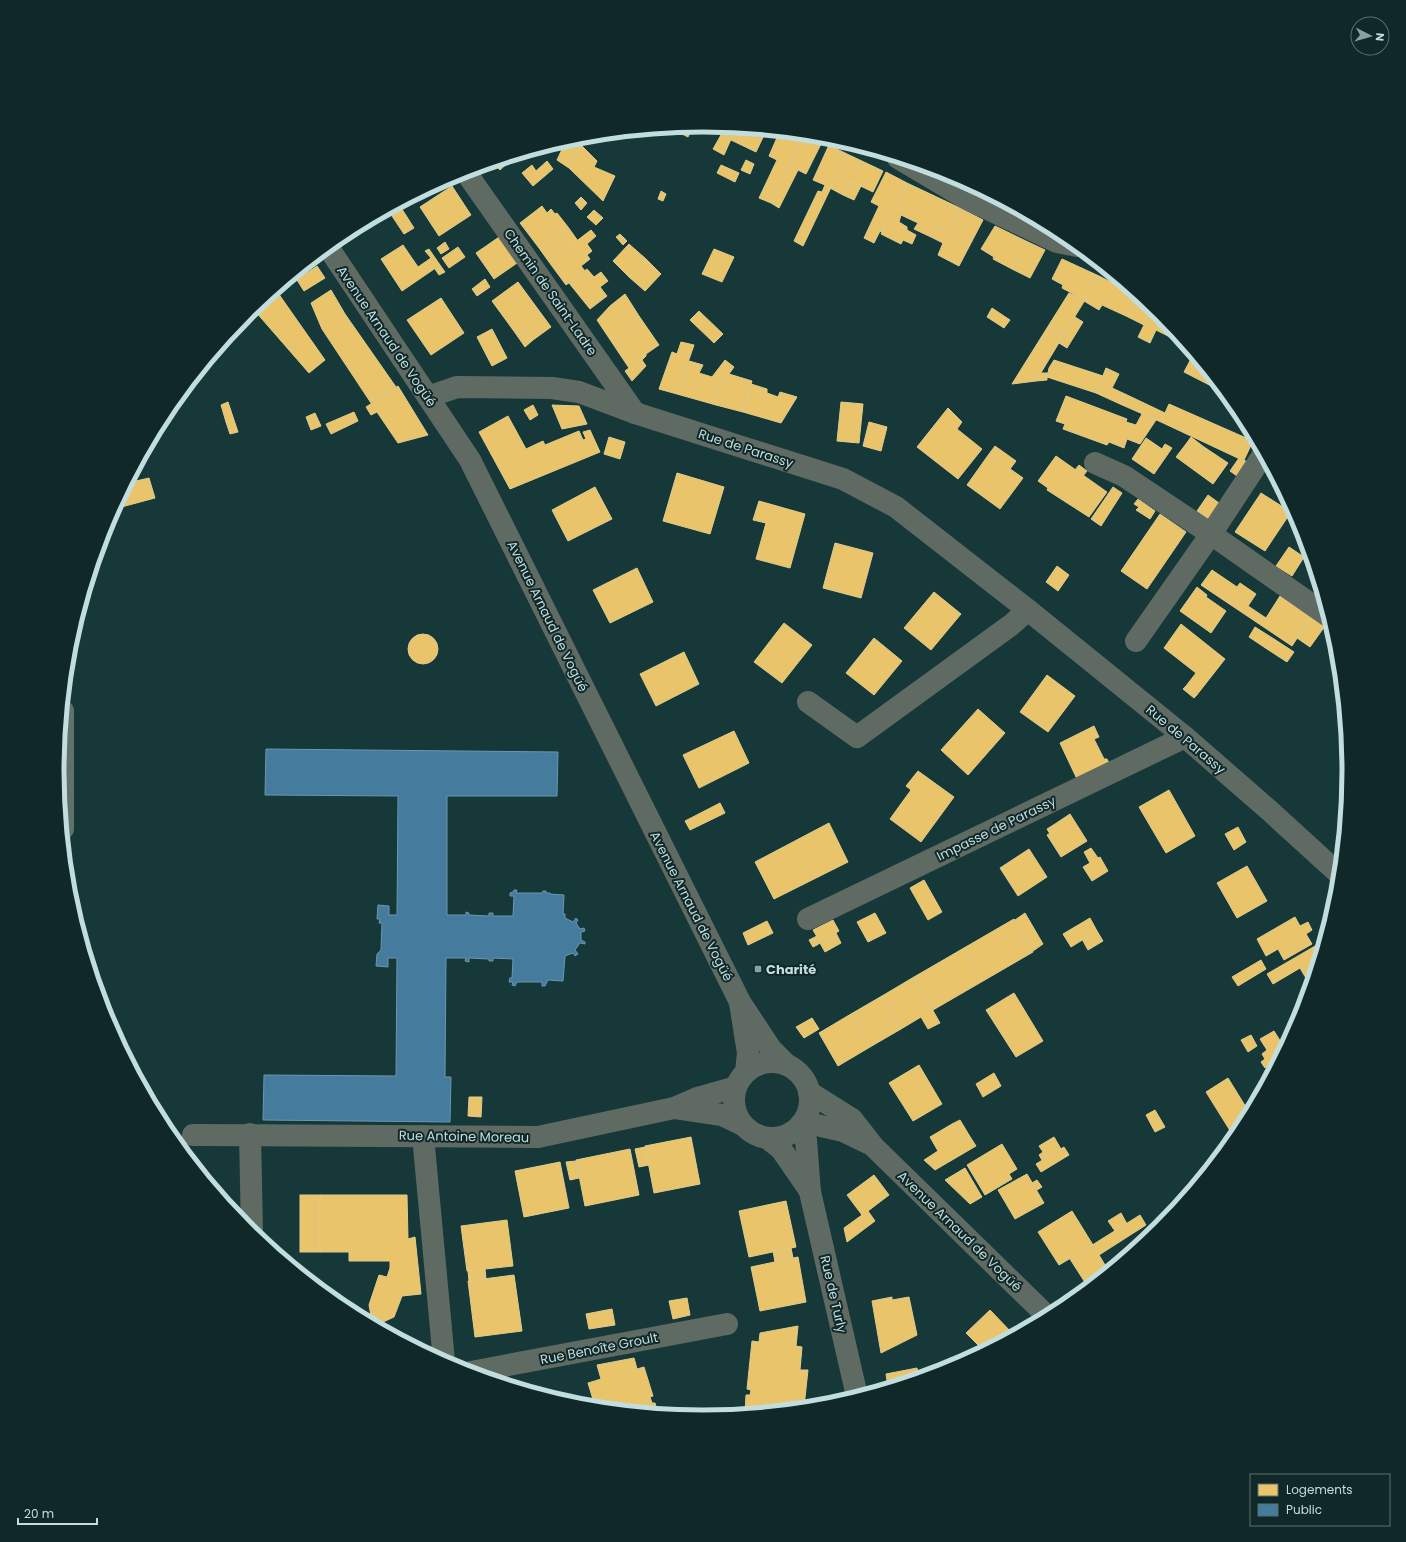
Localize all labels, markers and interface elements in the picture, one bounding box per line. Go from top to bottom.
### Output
north arrow [1350,16,1390,56]
text: N [1372,32,1388,42]
street label: Chemin de Saint-Ladre [499,225,602,360]
street label: Avenue Arnaud de Vogüé [332,262,441,410]
street label: Rue de Parassy [696,424,796,473]
street label: Avenue Arnaud de Vogüé [503,537,593,695]
street label: Rue de Parassy [1142,700,1230,779]
street label: Impasse de Parassy [933,791,1060,866]
street label: Avenue Arnaud de Vogüé [645,828,738,985]
place label: Charité [766,960,816,979]
marker: Charité [753,964,763,974]
street label: Rue Antoine Moreau [399,1126,529,1147]
street label: Avenue Arnaud de Vogüé [893,1167,1026,1296]
street label: Rue de Turly [815,1254,852,1335]
street label: Rue Benoîte Groult [539,1328,660,1369]
legend [1250,1474,1390,1526]
text: Logements [1286,1481,1353,1498]
scale bar [18,1500,97,1526]
text: Public [1286,1501,1322,1518]
text: 20 m [24,1505,54,1522]

